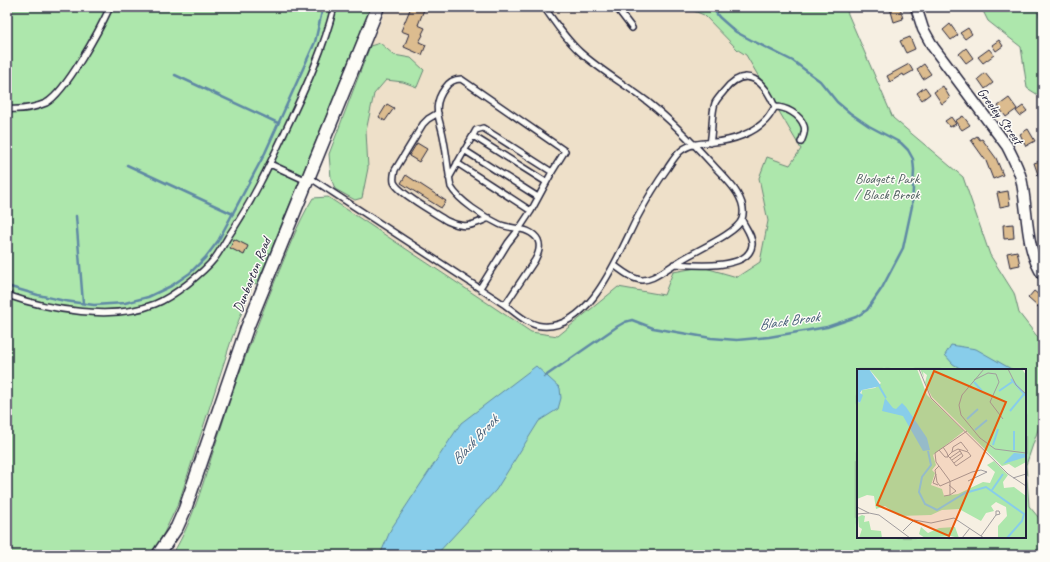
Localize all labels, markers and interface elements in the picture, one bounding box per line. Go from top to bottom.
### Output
street label: Greeley Street [974,84,1028,150]
park label: Blodgett Park / Black Brook [855,170,921,203]
street label: Dunbarton Road [229,233,276,315]
water label: Black Brook [758,307,823,335]
inset map [857,369,1026,538]
water label: Black Brook [447,410,504,469]

